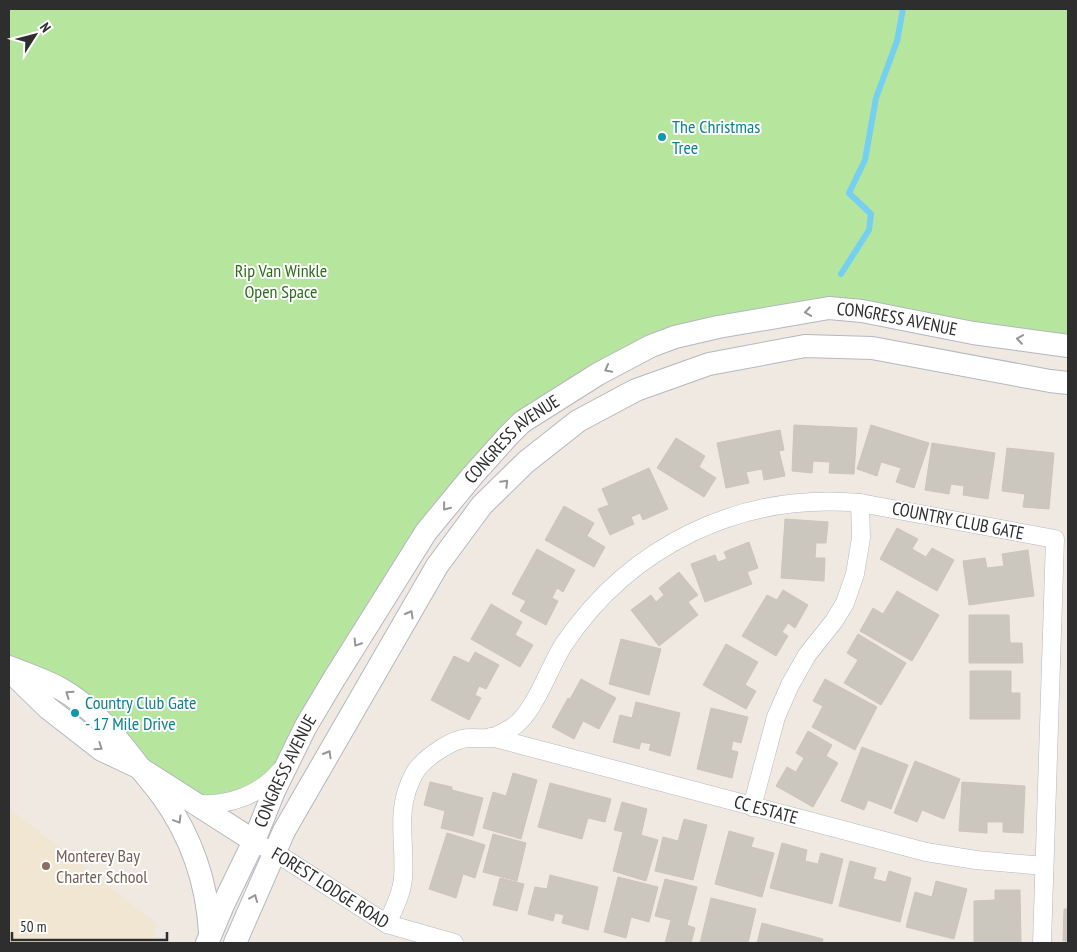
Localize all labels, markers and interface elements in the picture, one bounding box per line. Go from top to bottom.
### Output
north arrow [10,10,60,60]
text: N [36,19,55,36]
place label: The Christmas Tree [672,115,760,159]
marker: The Christmas Tree [656,131,668,143]
park label: Rip Van Winkle Open Space [235,259,327,303]
street label: CONGRESS AVENUE [836,297,959,341]
one-way arrow [803,306,812,316]
one-way arrow [1016,334,1024,345]
one-way arrow [604,363,613,373]
street label: CONGRESS AVENUE [459,389,564,488]
one-way arrow [499,480,508,489]
street label: COUNTRY CLUB GATE [890,496,1026,545]
one-way arrow [443,502,452,511]
one-way arrow [403,610,413,619]
one-way arrow [354,638,364,647]
one-way arrow [65,691,74,700]
place label: Country Club Gate - 17 Mile Drive [85,691,196,735]
marker: Country Club Gate - 17 Mile Drive [69,707,81,719]
street label: CONGRESS AVENUE [249,710,321,831]
one-way arrow [93,740,102,750]
one-way arrow [322,751,332,760]
street label: CC ESTATE [732,790,801,829]
one-way arrow [171,814,181,823]
street label: FOREST LODGE ROAD [268,842,394,933]
place label: Monterey Bay Charter School [56,844,148,888]
marker: Monterey Bay Charter School [40,860,52,872]
one-way arrow [247,894,258,903]
scale bar [12,910,168,942]
text: 50 m [20,917,46,936]

